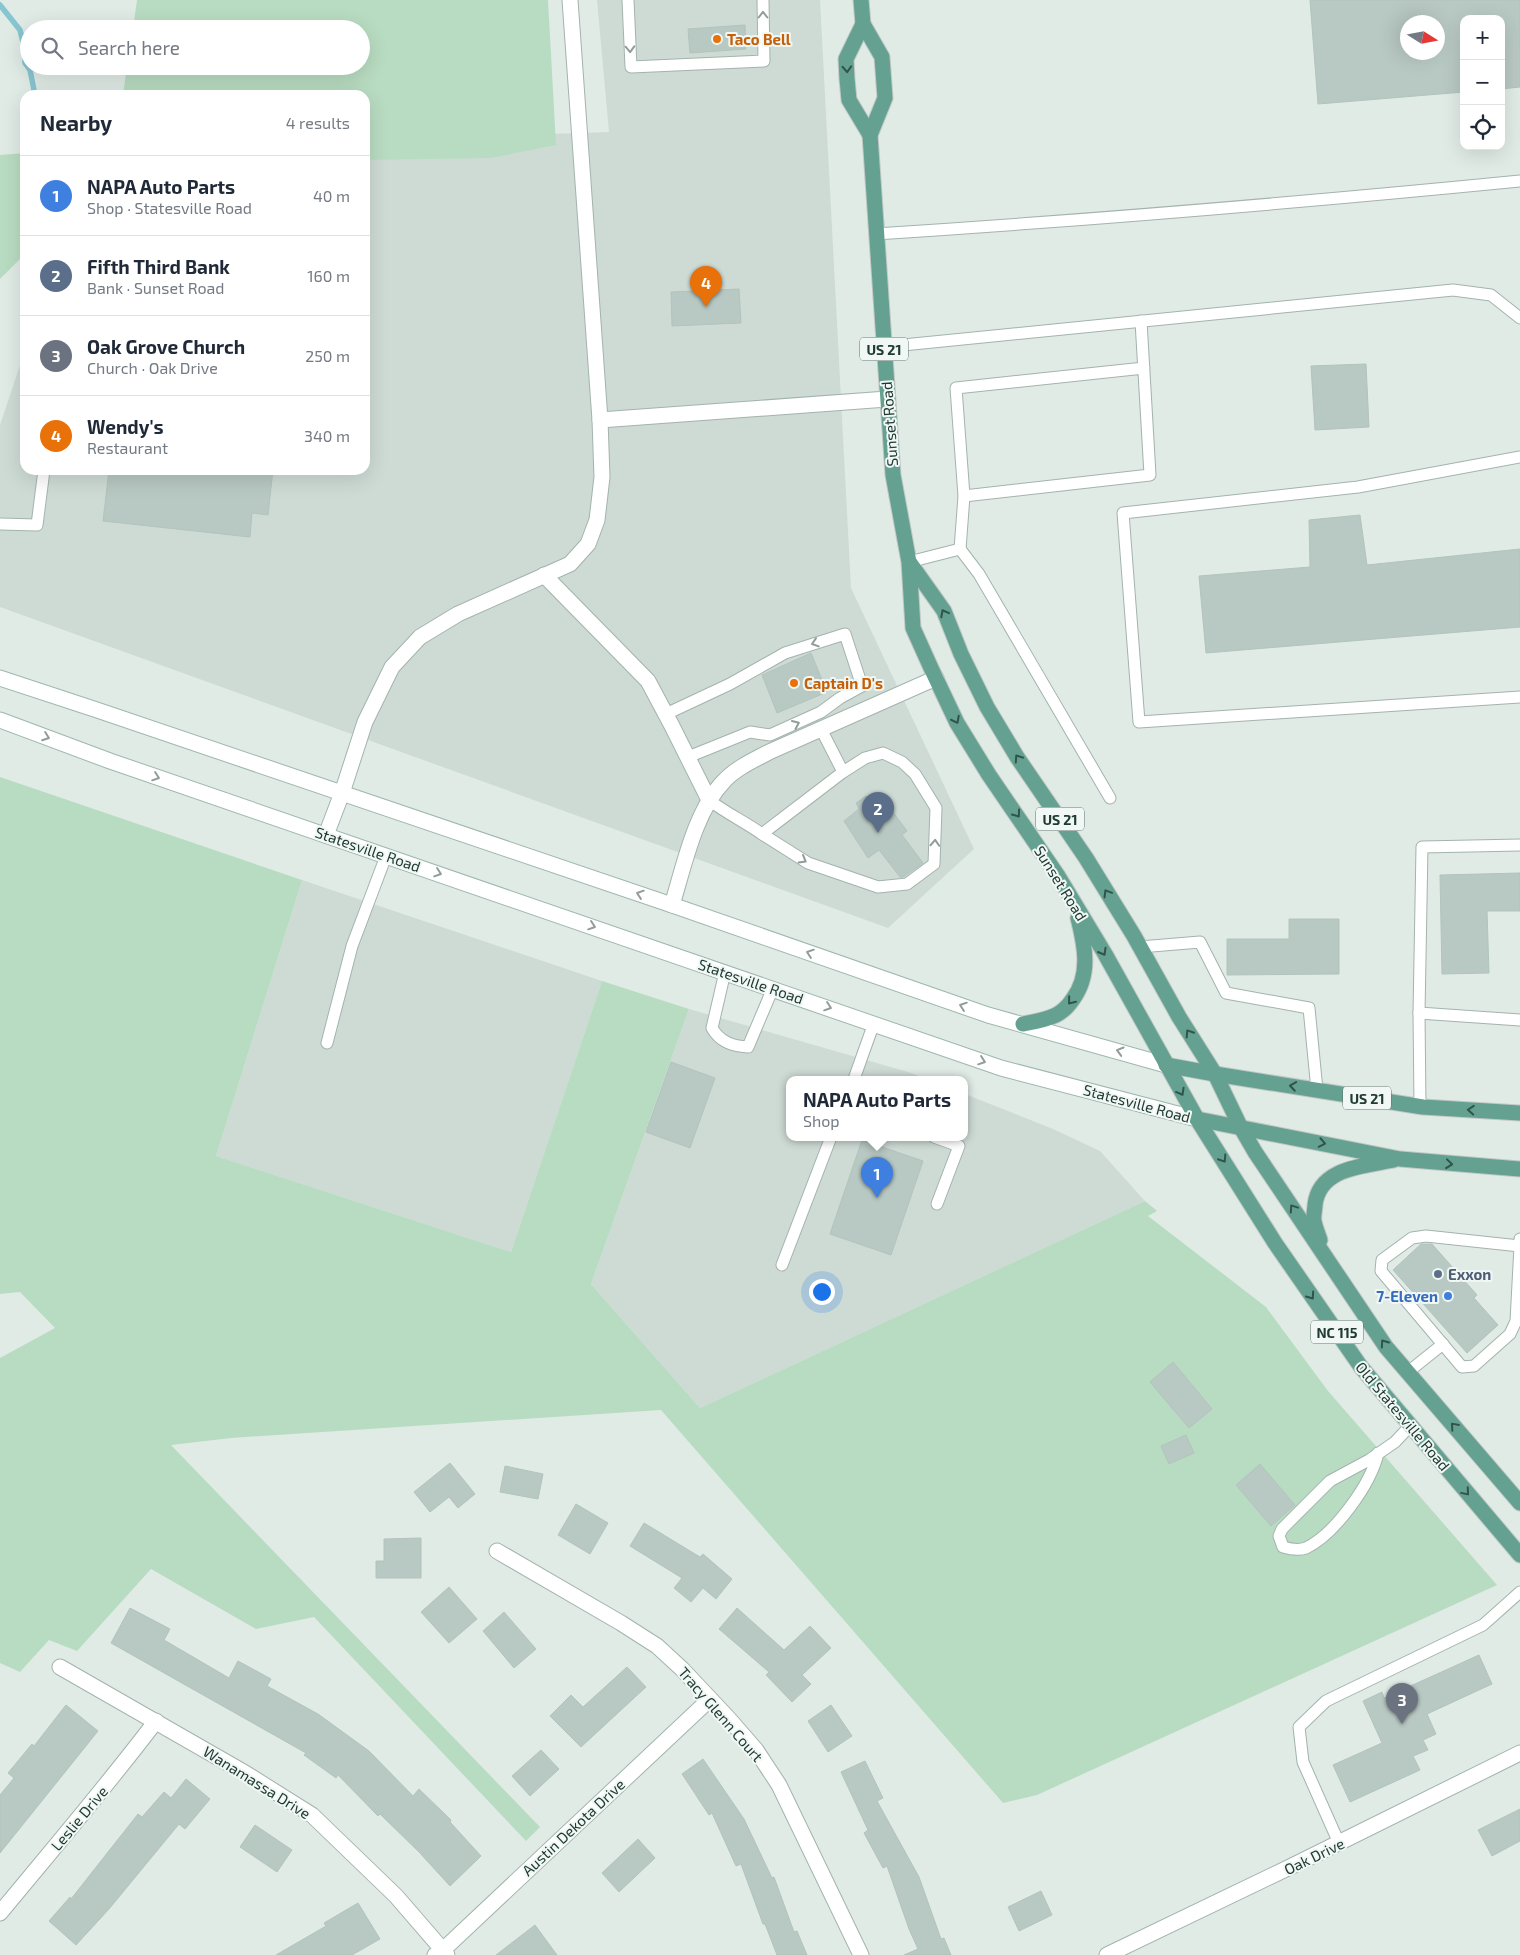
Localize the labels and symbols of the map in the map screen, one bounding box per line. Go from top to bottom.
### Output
one-way arrow [758,10,768,18]
north arrow [1400,15,1445,60]
place label: Taco Bell [727,30,791,48]
marker: Taco Bell [711,33,723,45]
one-way arrow [625,45,636,53]
one-way arrow [841,65,852,73]
pin: 4 [690,266,722,307]
road number: US 21 [860,338,908,360]
street label: Sunset Road [877,381,901,467]
one-way arrow [940,610,950,619]
one-way arrow [811,638,820,648]
place label: Captain D's [804,674,883,692]
marker: Captain D's [788,677,800,689]
one-way arrow [950,715,960,724]
one-way arrow [791,719,800,730]
one-way arrow [41,731,50,741]
one-way arrow [1015,754,1024,763]
one-way arrow [151,771,160,781]
pin: 2 [862,792,894,833]
one-way arrow [1011,808,1020,818]
road number: US 21 [1036,808,1084,831]
street label: Statesville Road [313,823,423,875]
one-way arrow [929,839,940,847]
street label: Sunset Road [1031,842,1091,924]
one-way arrow [798,854,807,864]
one-way arrow [433,867,442,877]
one-way arrow [1104,889,1114,898]
one-way arrow [636,890,644,900]
one-way arrow [587,920,596,930]
one-way arrow [1097,946,1107,955]
one-way arrow [806,949,815,959]
street label: Statesville Road [696,955,806,1007]
one-way arrow [1069,995,1077,1004]
one-way arrow [823,1001,832,1011]
one-way arrow [960,1002,968,1012]
one-way arrow [1186,1030,1196,1039]
one-way arrow [1116,1046,1124,1056]
one-way arrow [977,1055,985,1065]
street label: Statesville Road [1081,1080,1193,1126]
one-way arrow [1289,1081,1297,1092]
one-way arrow [1175,1086,1185,1095]
road number: US 21 [1343,1086,1391,1110]
one-way arrow [1467,1105,1475,1116]
one-way arrow [1318,1137,1326,1148]
one-way arrow [1217,1154,1226,1163]
pin: 1 [861,1157,893,1198]
one-way arrow [1445,1158,1453,1169]
one-way arrow [1290,1205,1299,1214]
place label: Exxon [1448,1265,1491,1283]
marker: Exxon [1432,1268,1444,1280]
your location [809,1279,835,1305]
place label: 7-Eleven [1376,1287,1438,1305]
one-way arrow [1305,1290,1314,1300]
marker: 7-Eleven [1442,1290,1454,1302]
road number: NC 115 [1311,1320,1363,1344]
one-way arrow [1381,1339,1390,1349]
street label: Old Statesville Road [1352,1358,1454,1474]
one-way arrow [1452,1423,1460,1432]
one-way arrow [1461,1486,1470,1495]
street label: Tracy Glenn Court [675,1663,767,1765]
pin: 3 [1386,1683,1418,1724]
street label: Wanamassa Drive [200,1742,314,1822]
street label: Austin Dekota Drive [518,1775,628,1879]
street label: Leslie Drive [47,1782,111,1854]
street label: Oak Drive [1281,1834,1347,1878]

